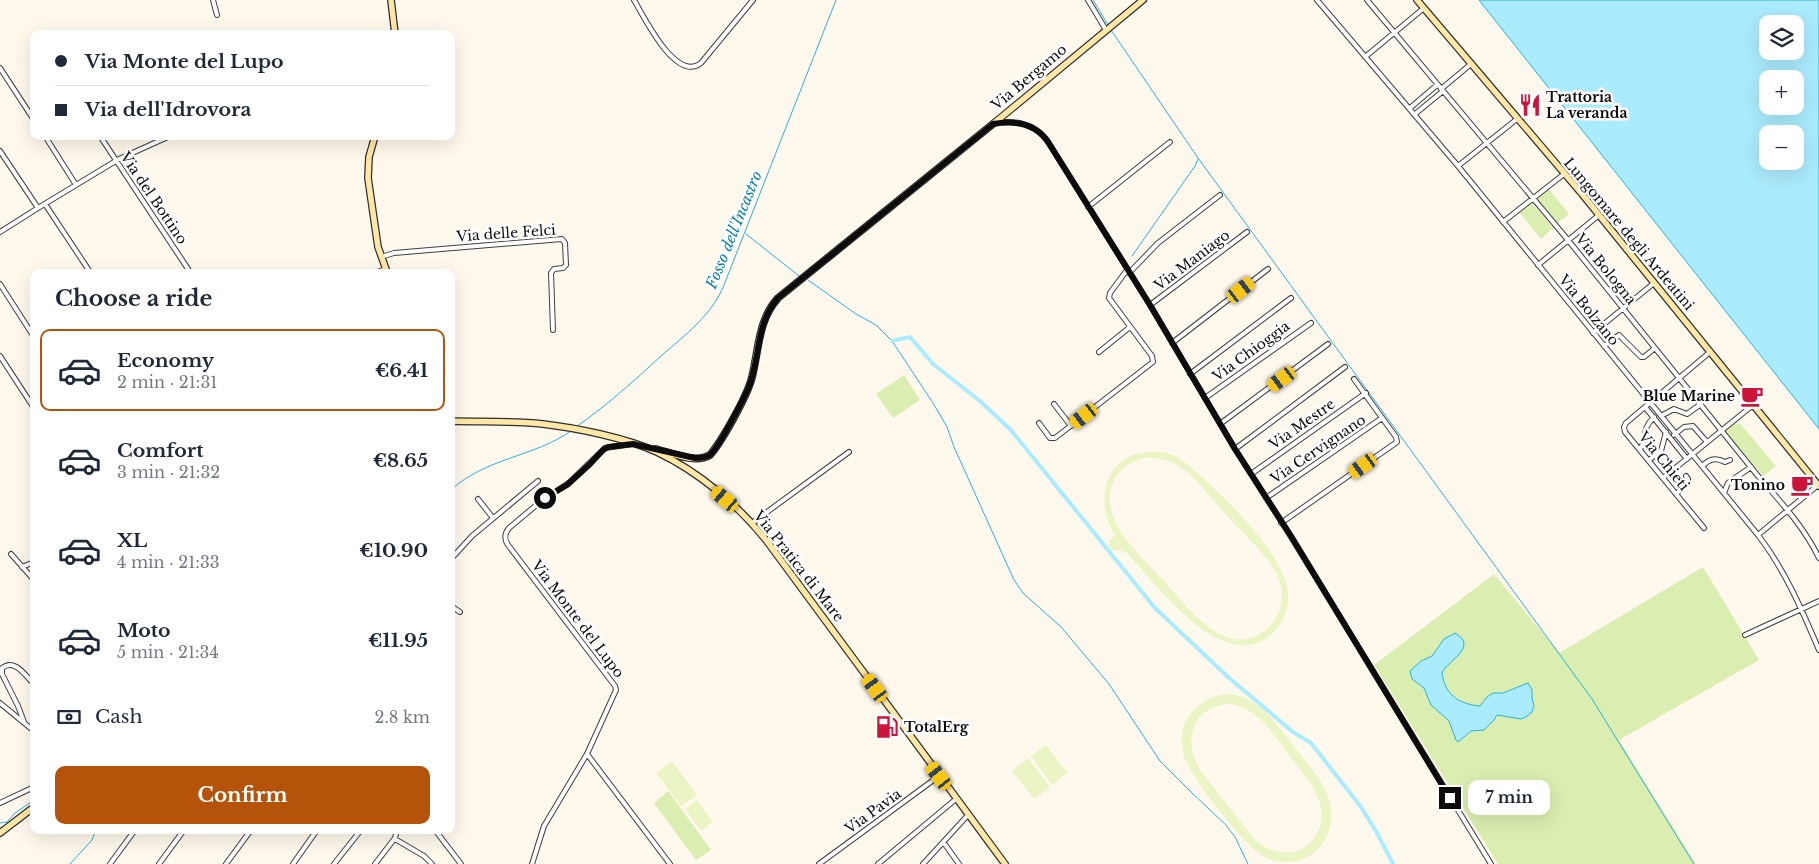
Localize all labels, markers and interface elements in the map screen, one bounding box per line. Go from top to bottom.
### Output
map controls [1759,15,1804,170]
button: layers [1759,15,1804,60]
street label: Via Bergamo [987,40,1070,114]
text: Via Monte del Lupo [85,50,284,73]
button: + [1759,70,1804,115]
place label: Trattoria La veranda [1546,88,1627,122]
restaurant icon: Trattoria La veranda [1517,92,1543,118]
text: Via dell'Idrovora [85,98,251,121]
button: − [1759,125,1804,170]
street label: Via del Bottino [116,148,191,248]
street label: Lungomare degli Ardeatini [1560,154,1698,314]
water label: Fosso dell'Incastro [701,168,766,292]
street label: Via delle Felci [455,221,556,246]
street label: Via Maniago [1150,226,1233,295]
street label: Via Bologna [1571,229,1640,309]
street label: Via Bolzano [1554,270,1623,349]
car [1224,275,1257,305]
text: Choose a ride [55,285,212,312]
street label: Via Chioggia [1208,317,1293,386]
icon: car [57,348,102,393]
text: Economy [117,349,214,372]
text: €6.41 [375,359,428,382]
car [1265,364,1298,394]
text: 2 min · 21:31 [117,372,217,392]
cafe icon: Blue Marine [1739,383,1765,409]
place label: Blue Marine [1643,387,1735,405]
street label: Via Mestre [1265,395,1338,454]
car [1067,401,1100,431]
street label: Via Cervignano [1266,410,1369,488]
street label: Via Chieti [1634,427,1693,494]
icon: car [57,438,102,483]
text: Comfort [117,439,204,462]
text: €8.65 [373,449,428,472]
car [1346,451,1379,481]
text: 3 min · 21:32 [117,462,220,482]
cafe icon: Tonino [1789,472,1815,498]
place label: Tonino [1731,476,1785,494]
car [708,484,741,514]
route start [534,487,556,509]
street label: Via Pratica di Mare [749,506,848,625]
icon: car [57,528,102,573]
text: XL [117,529,147,552]
text: €10.90 [359,539,428,562]
text: 4 min · 21:33 [117,552,220,572]
street label: Via Monte del Lupo [527,556,628,681]
icon: car [57,618,102,663]
text: Moto [117,619,171,642]
text: €11.95 [368,629,428,652]
text: 5 min · 21:34 [117,642,219,662]
car [860,671,889,705]
icon: cash [55,703,83,731]
text: Cash [95,705,142,728]
text: 2.8 km [375,707,430,727]
fuel station icon: TotalErg [874,714,900,740]
place label: TotalErg [904,718,969,736]
car [923,760,954,792]
button: Confirm [55,766,430,824]
callout: 7 min [1468,780,1550,816]
street label: Via Pavia [841,784,905,838]
route end [1439,787,1461,809]
text: 7 min [1485,787,1533,807]

